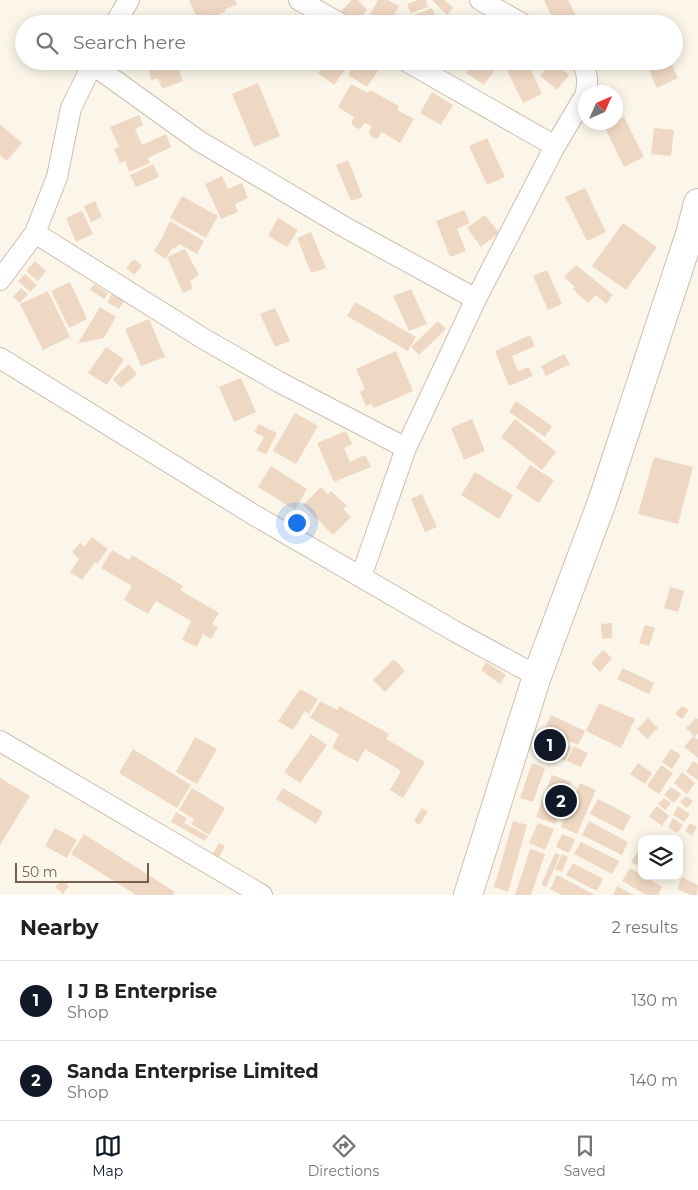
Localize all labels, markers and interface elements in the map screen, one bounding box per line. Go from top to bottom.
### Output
search box [15,15,683,70]
icon: search [33,29,61,57]
text: Search here [73,31,186,54]
north arrow [578,85,623,130]
your location [284,510,310,536]
pin: 1 [534,726,566,764]
pin: 2 [545,782,577,820]
map controls [638,835,683,880]
button: layers [638,835,683,880]
scale bar [15,860,149,883]
text: 50 m [22,863,58,881]
text: Nearby [20,915,99,940]
text: 2 results [612,918,678,937]
text: I J B Enterprise [67,980,217,1003]
text: 1 [33,991,39,1010]
text: 130 m [631,991,678,1010]
text: Shop [67,1003,109,1022]
text: Sanda Enterprise Limited [67,1060,319,1083]
text: 2 [31,1071,41,1090]
text: 140 m [630,1071,678,1090]
text: Shop [67,1083,109,1102]
tab: Map [92,1132,123,1180]
tab: Directions [308,1132,379,1180]
tab: Saved [564,1132,606,1180]

